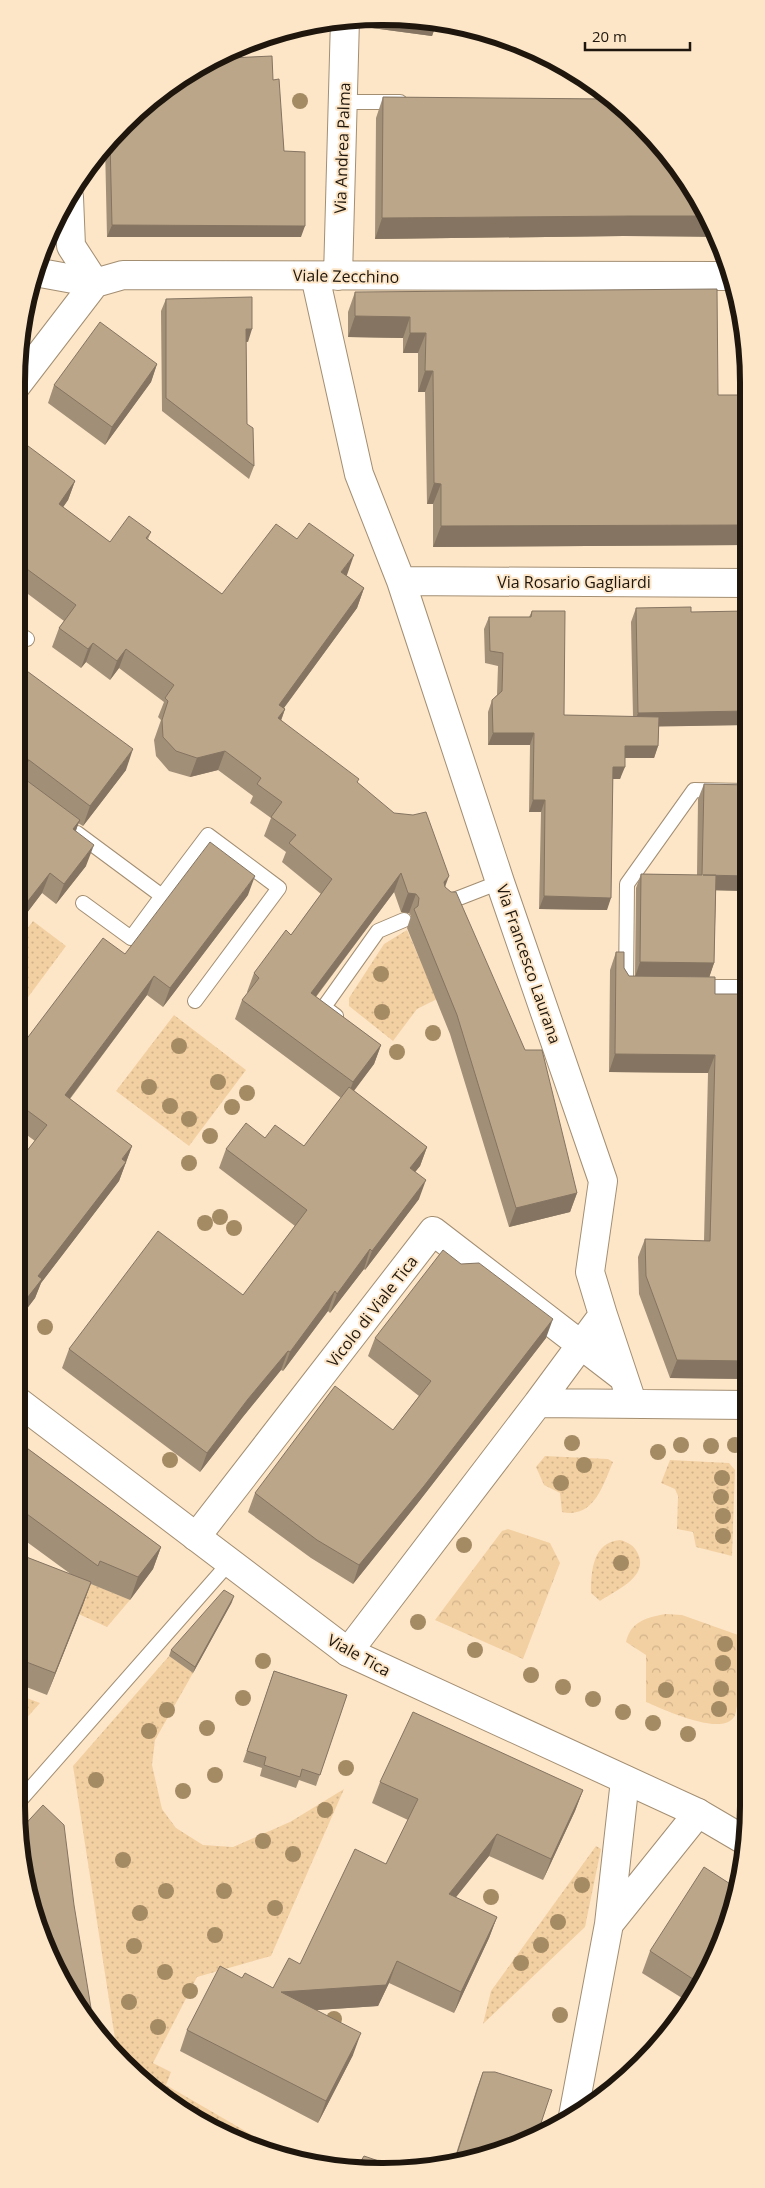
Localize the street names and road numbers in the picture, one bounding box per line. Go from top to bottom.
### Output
street label: Via Andrea Palma [329,82,355,214]
street label: Viale Zecchino [293,264,399,288]
street label: Via Rosario Gagliardi [497,571,651,593]
street label: Via Francesco Laurana [491,881,567,1047]
street label: Vicolo di Viale Tica [322,1251,422,1371]
street label: Viale Tica [323,1629,395,1681]

